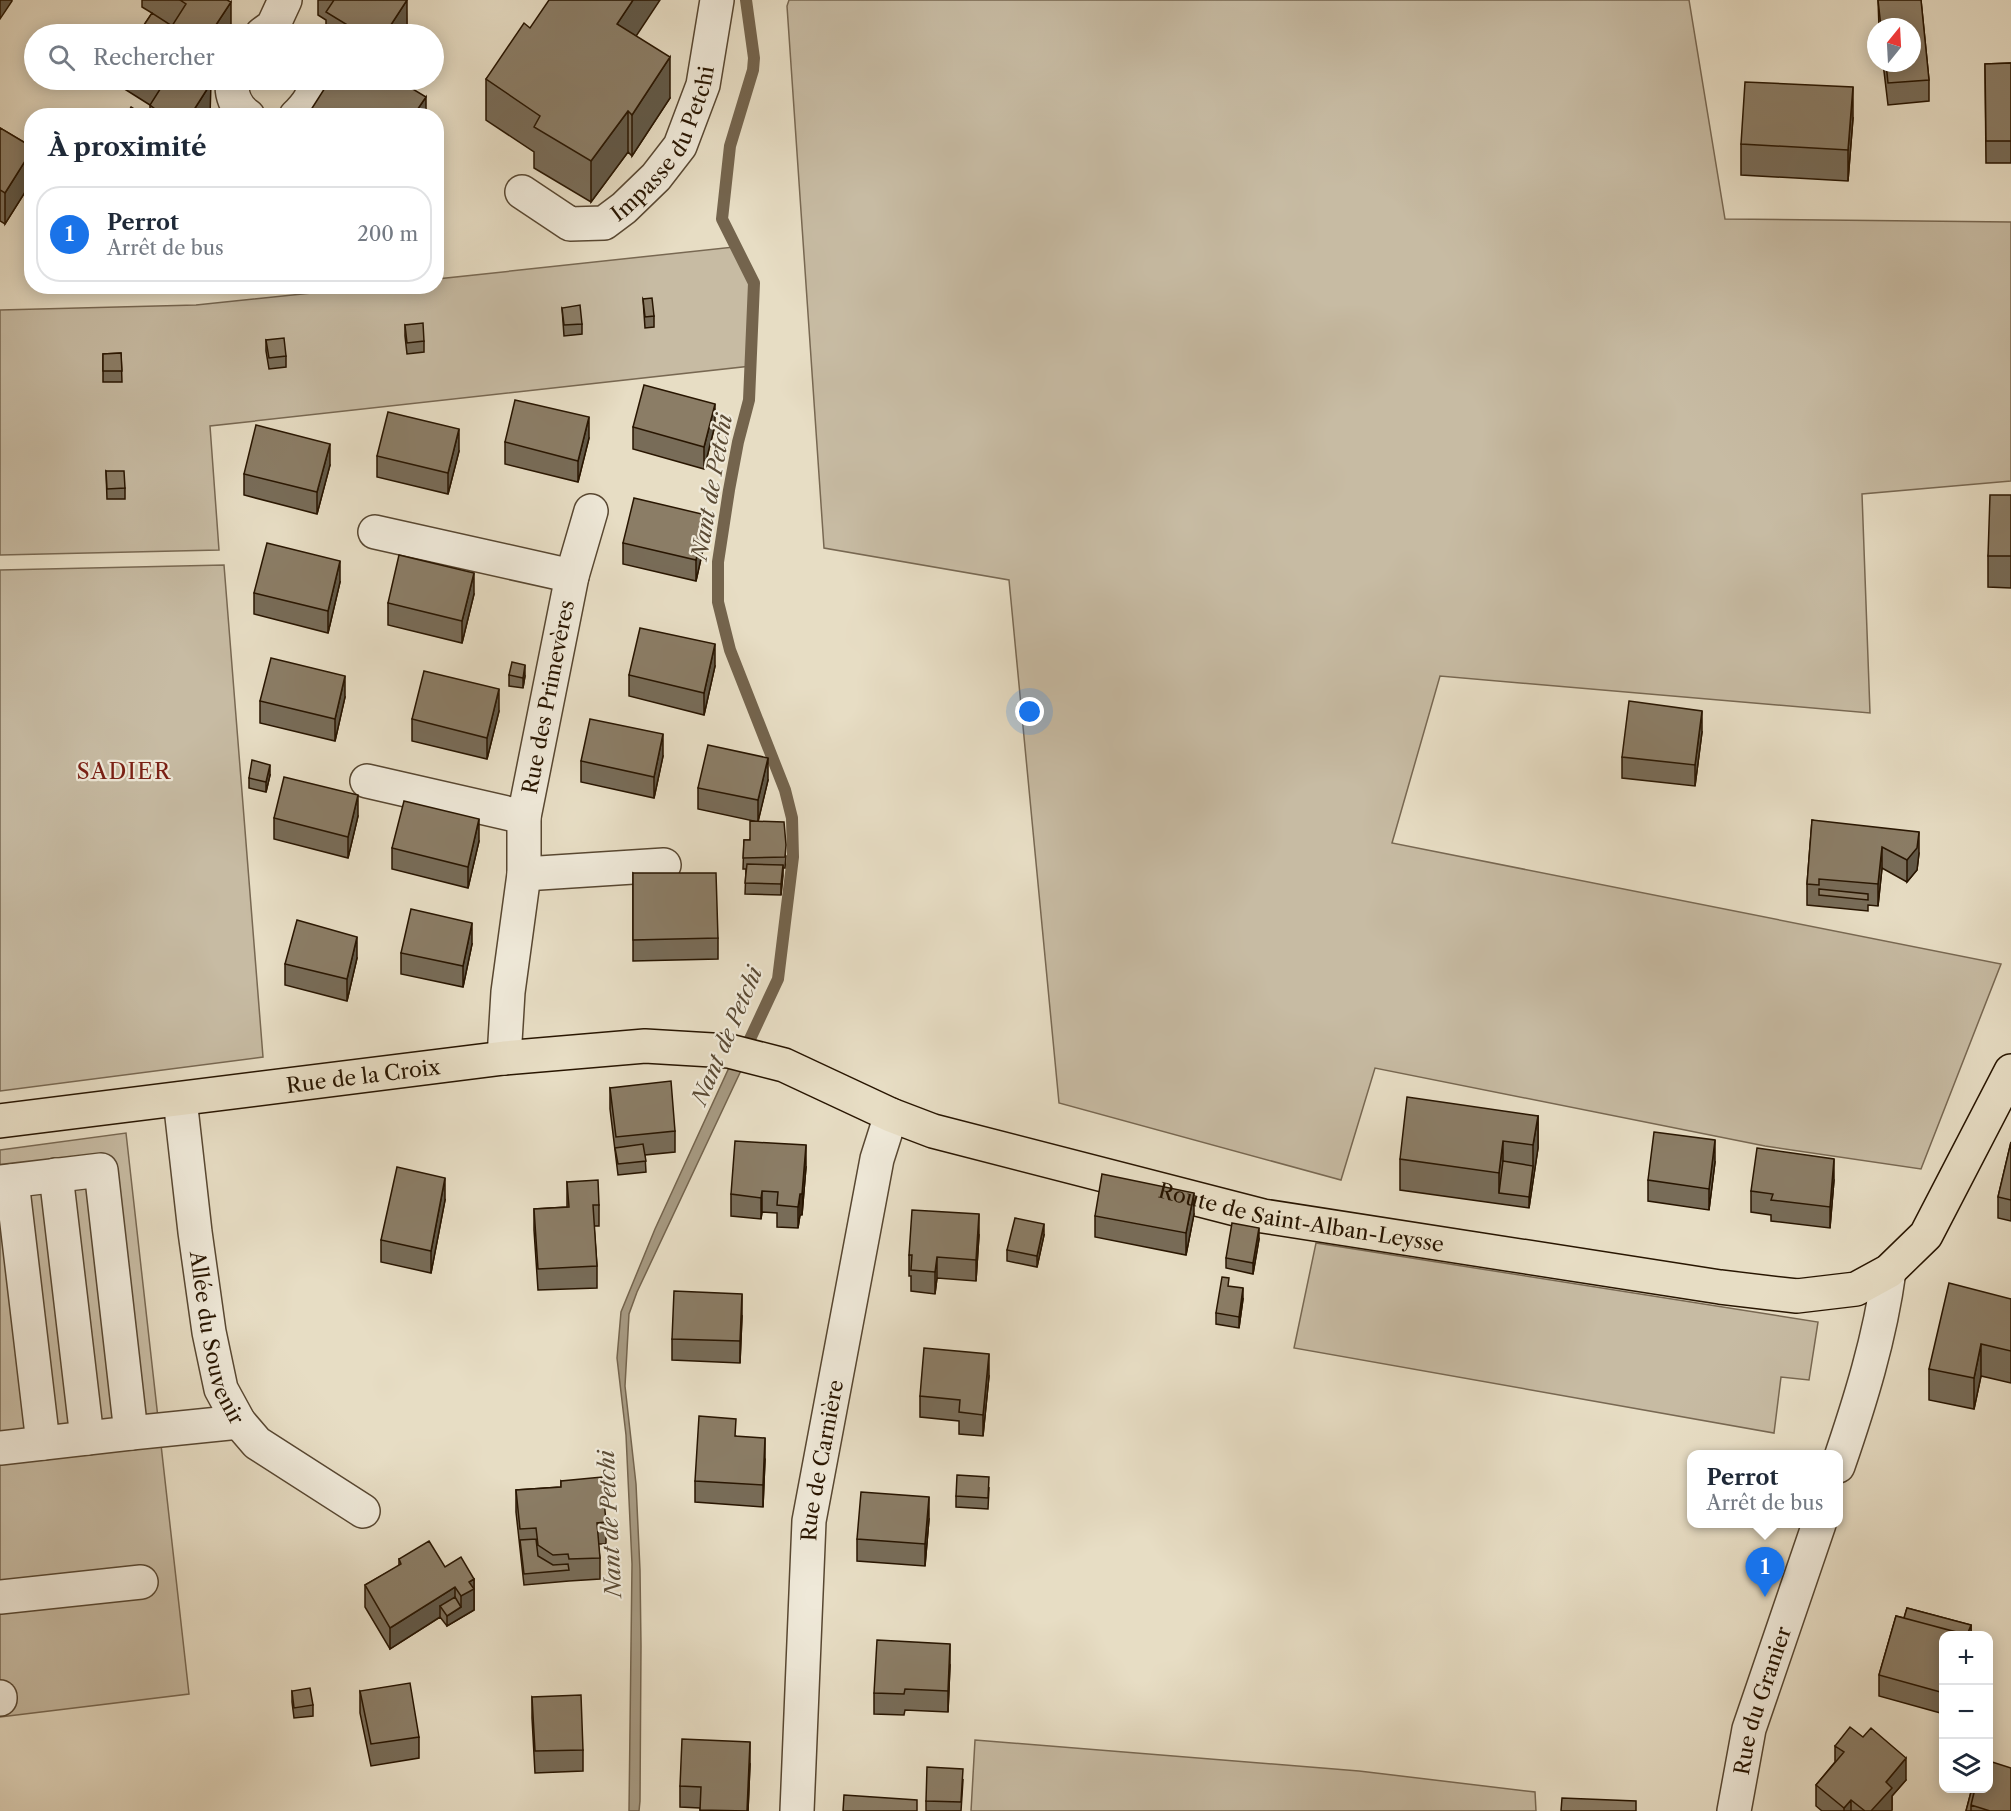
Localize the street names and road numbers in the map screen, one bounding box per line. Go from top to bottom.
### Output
street label: Impasse du Petchi [606,64,718,226]
street label: Rue des Primevères [517,598,579,796]
street label: Rue de la Croix [285,1054,442,1098]
street label: Route de Saint-Alban-Leysse [1156,1177,1446,1256]
street label: Allée du Souvenir [185,1248,250,1428]
street label: Rue de Carnière [796,1378,848,1542]
street label: Rue du Granier [1728,1623,1796,1777]

